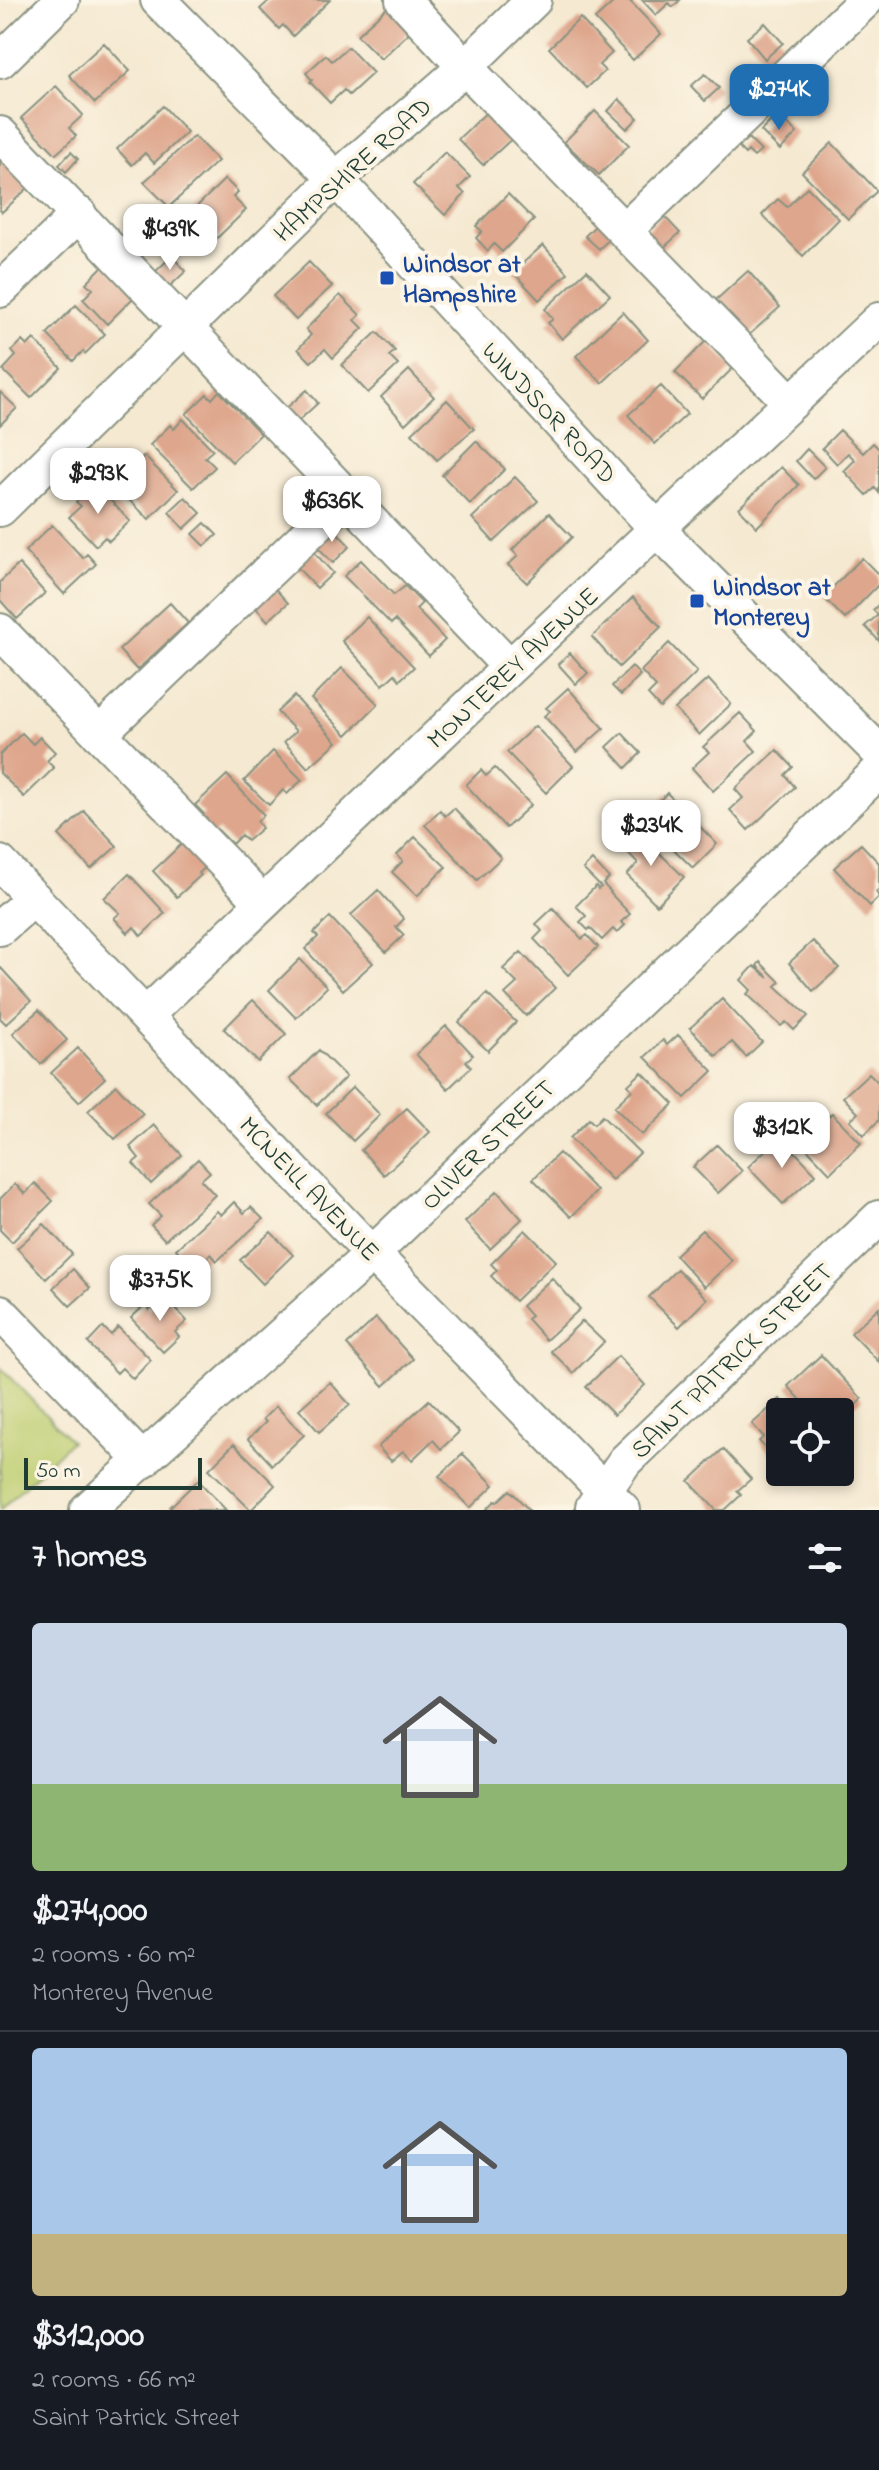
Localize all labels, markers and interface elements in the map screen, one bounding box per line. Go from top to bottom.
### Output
pin: $274K [723,64,835,132]
text: $274K [748,71,810,109]
street label: HAMPSHIRE ROAD [266,90,442,253]
pin: $439K [114,204,226,272]
text: $439K [141,211,199,249]
place label: Windsor at Hampshire [403,247,521,315]
marker: Windsor at Hampshire [378,269,396,287]
street label: WINDSOR ROAD [472,334,624,494]
pin: $293K [42,448,154,516]
text: $293K [68,455,128,493]
pin: $636K [276,476,388,544]
text: $636K [301,483,363,521]
place label: Windsor at Monterey [713,570,831,638]
street label: MONTEREY AVENUE [419,579,609,759]
marker: Windsor at Monterey [688,592,706,610]
pin: $234K [595,800,707,868]
text: $234K [620,807,682,845]
street label: OLIVER STREET [413,1072,565,1220]
pin: $312K [726,1102,838,1170]
street label: MCNEILL AVENUE [229,1109,387,1271]
text: $312K [752,1109,812,1147]
pin: $375K [104,1255,216,1323]
street label: SAINT PATRICK STREET [623,1255,843,1469]
text: $375K [128,1262,192,1300]
map controls [766,1398,854,1486]
button: locate [766,1398,854,1486]
scale bar [24,1454,202,1490]
text: 50 m [36,1456,81,1488]
text: 7 homes [32,1533,147,1583]
icon: filters [803,1536,847,1580]
icon: home [368,1675,512,1819]
text: $274,000 [32,1887,147,1937]
text: 2 rooms · 60 m² [32,1937,196,1975]
text: Monterey Avenue [32,1975,213,2013]
icon: home [368,2100,512,2244]
text: $312,000 [32,2312,144,2362]
text: 2 rooms · 66 m² [32,2362,196,2400]
text: Saint Patrick Street [32,2400,239,2438]

